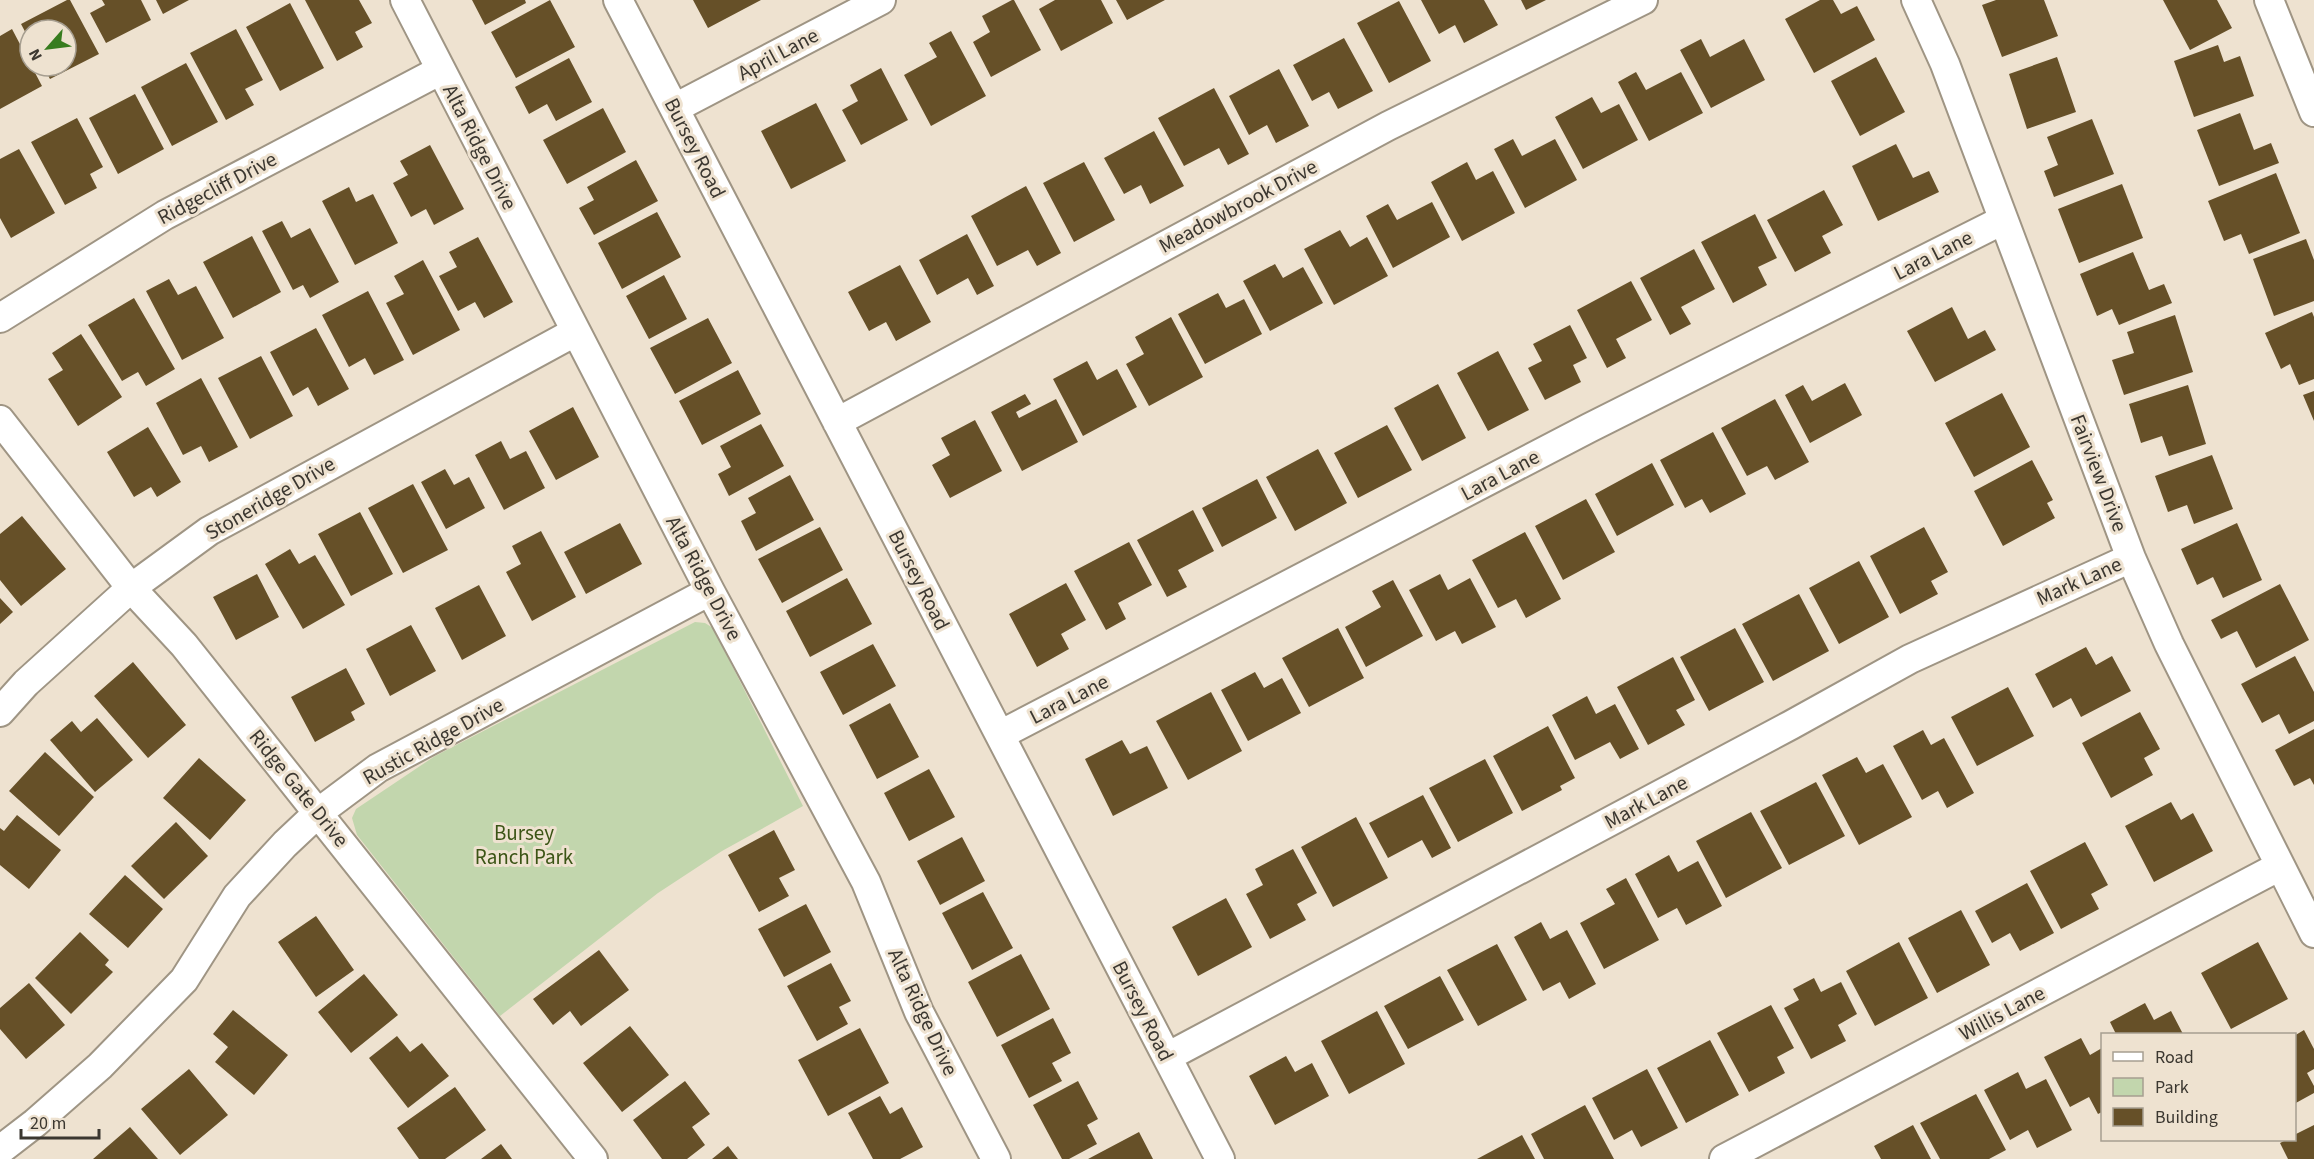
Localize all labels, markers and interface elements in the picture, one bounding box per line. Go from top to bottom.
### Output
north arrow [18,18,78,78]
street label: April Lane [732,20,824,88]
text: N [23,45,48,64]
street label: Alta Ridge Drive [435,79,525,215]
street label: Bursey Road [657,92,733,204]
street label: Ridgecliff Drive [152,144,282,232]
street label: Meadowbrook Drive [1153,152,1323,260]
street label: Lara Lane [1888,222,1978,288]
street label: Fairview Drive [2063,410,2135,536]
street label: Lara Lane [1455,442,1545,508]
street label: Stoneridge Drive [200,449,340,547]
street label: Alta Ridge Drive [659,510,749,646]
street label: Bursey Road [881,524,957,636]
street label: Mark Lane [2032,549,2126,613]
street label: Lara Lane [1024,666,1114,732]
street label: Rustic Ridge Drive [357,690,509,792]
street label: Ridge Gate Drive [242,723,356,853]
street label: Mark Lane [1599,768,1693,836]
park label: Bursey Ranch Park [475,818,574,872]
street label: Alta Ridge Drive [880,943,966,1081]
street label: Bursey Road [1105,955,1181,1067]
street label: Willis Lane [1954,978,2050,1048]
legend [2101,1033,2296,1141]
text: Road [2155,1045,2194,1070]
text: Park [2155,1075,2189,1100]
scale bar [21,1102,99,1140]
text: Building [2155,1105,2218,1130]
text: 20 m [30,1111,66,1136]

